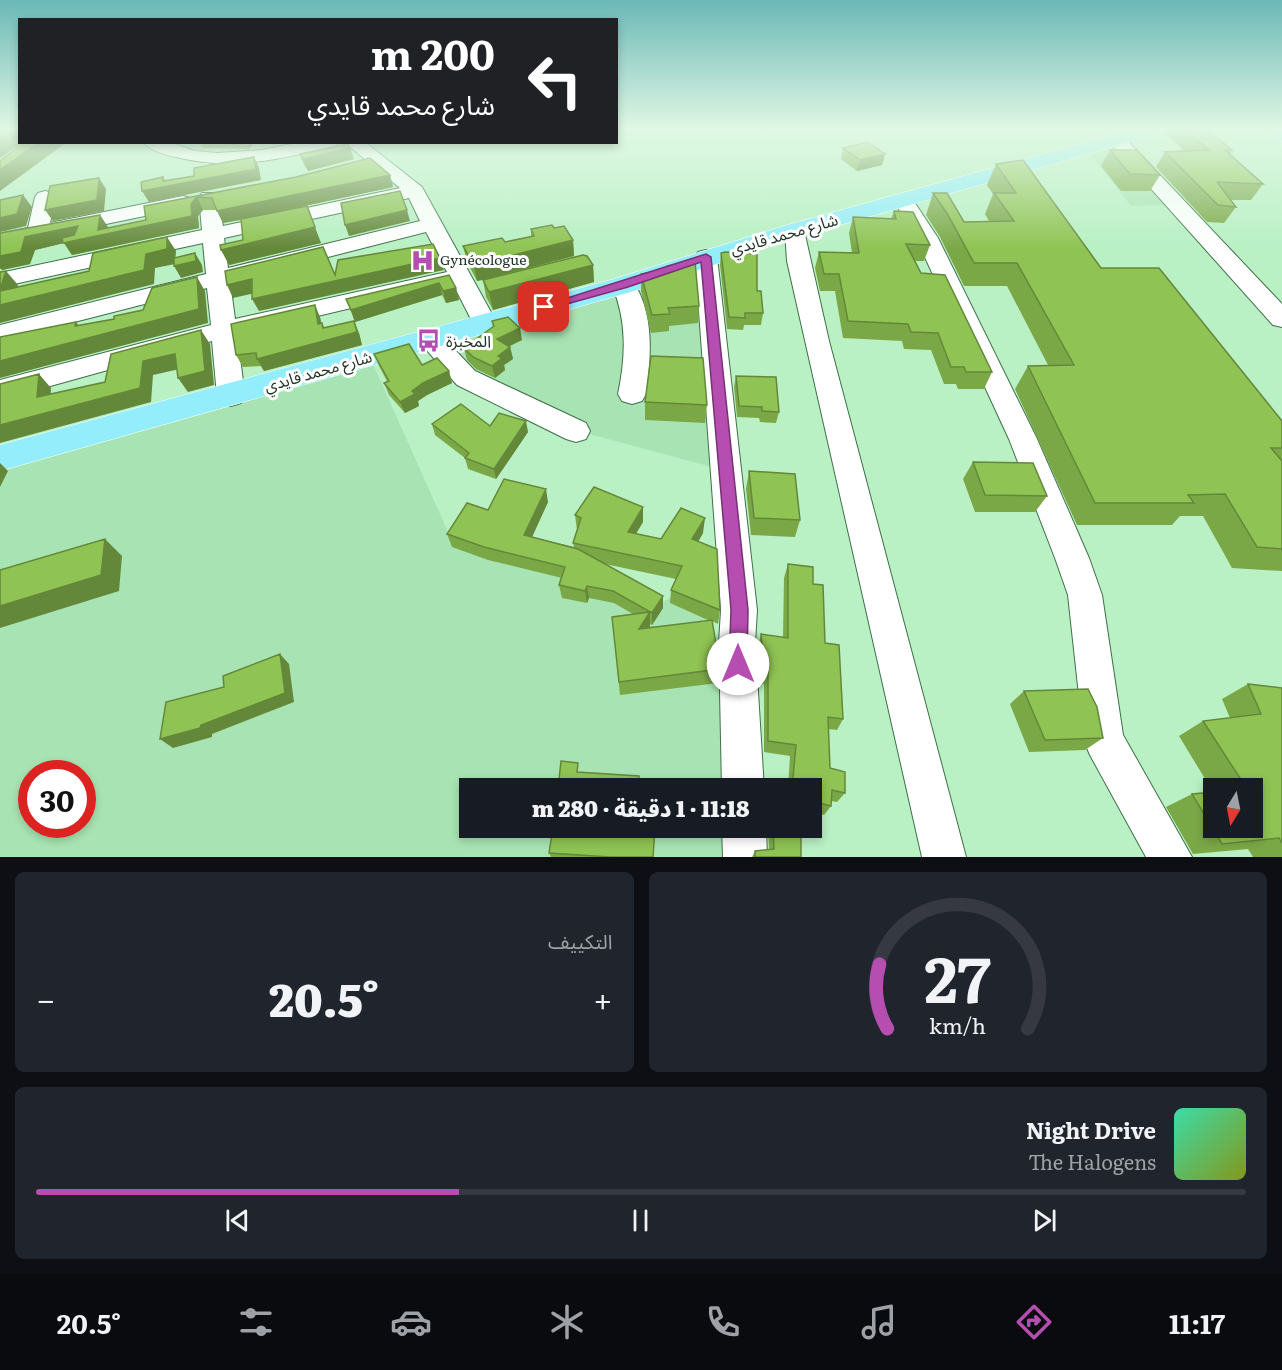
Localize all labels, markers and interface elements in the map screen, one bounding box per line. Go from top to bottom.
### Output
text: 200 m [370,21,495,83]
icon: left [516,42,594,120]
text: شارع محمد قايدي [307,83,495,123]
street label: شارع محمد قايدي [727,206,841,262]
hospital icon: Gynécologue [409,247,435,273]
place label: Gynécologue [440,249,526,269]
pin [518,281,569,332]
icon: arrive [527,290,560,323]
bus stop icon: المخبزة [415,328,441,354]
place label: المخبزة [446,328,491,352]
street label: شارع محمد قايدي [261,343,375,399]
position arrow [706,632,770,696]
speed limit sign: 30 [18,760,96,838]
north arrow [1203,778,1263,838]
map controls [1203,778,1263,838]
text: 11:18 · 1 دقيقة · 280 m [532,791,749,824]
text: التكييف [548,925,613,955]
text: 27 [924,930,991,1022]
text: 20.5° [269,964,379,1031]
text: − [36,973,55,1022]
text: + [593,973,612,1022]
text: km/h [929,1009,986,1041]
text: Night Drive [1026,1113,1156,1146]
text: The Halogens [1028,1146,1156,1176]
icon: previous [221,1204,254,1237]
icon: pause [624,1204,657,1237]
icon: next [1028,1204,1061,1237]
icon: filters [235,1301,277,1343]
icon: car [390,1301,432,1343]
icon: climate [546,1301,588,1343]
icon: phone [702,1301,744,1343]
icon: music [858,1301,900,1343]
icon: directions [1013,1301,1055,1343]
text: 20.5° [57,1302,121,1342]
text: 11:17 [1169,1302,1225,1342]

